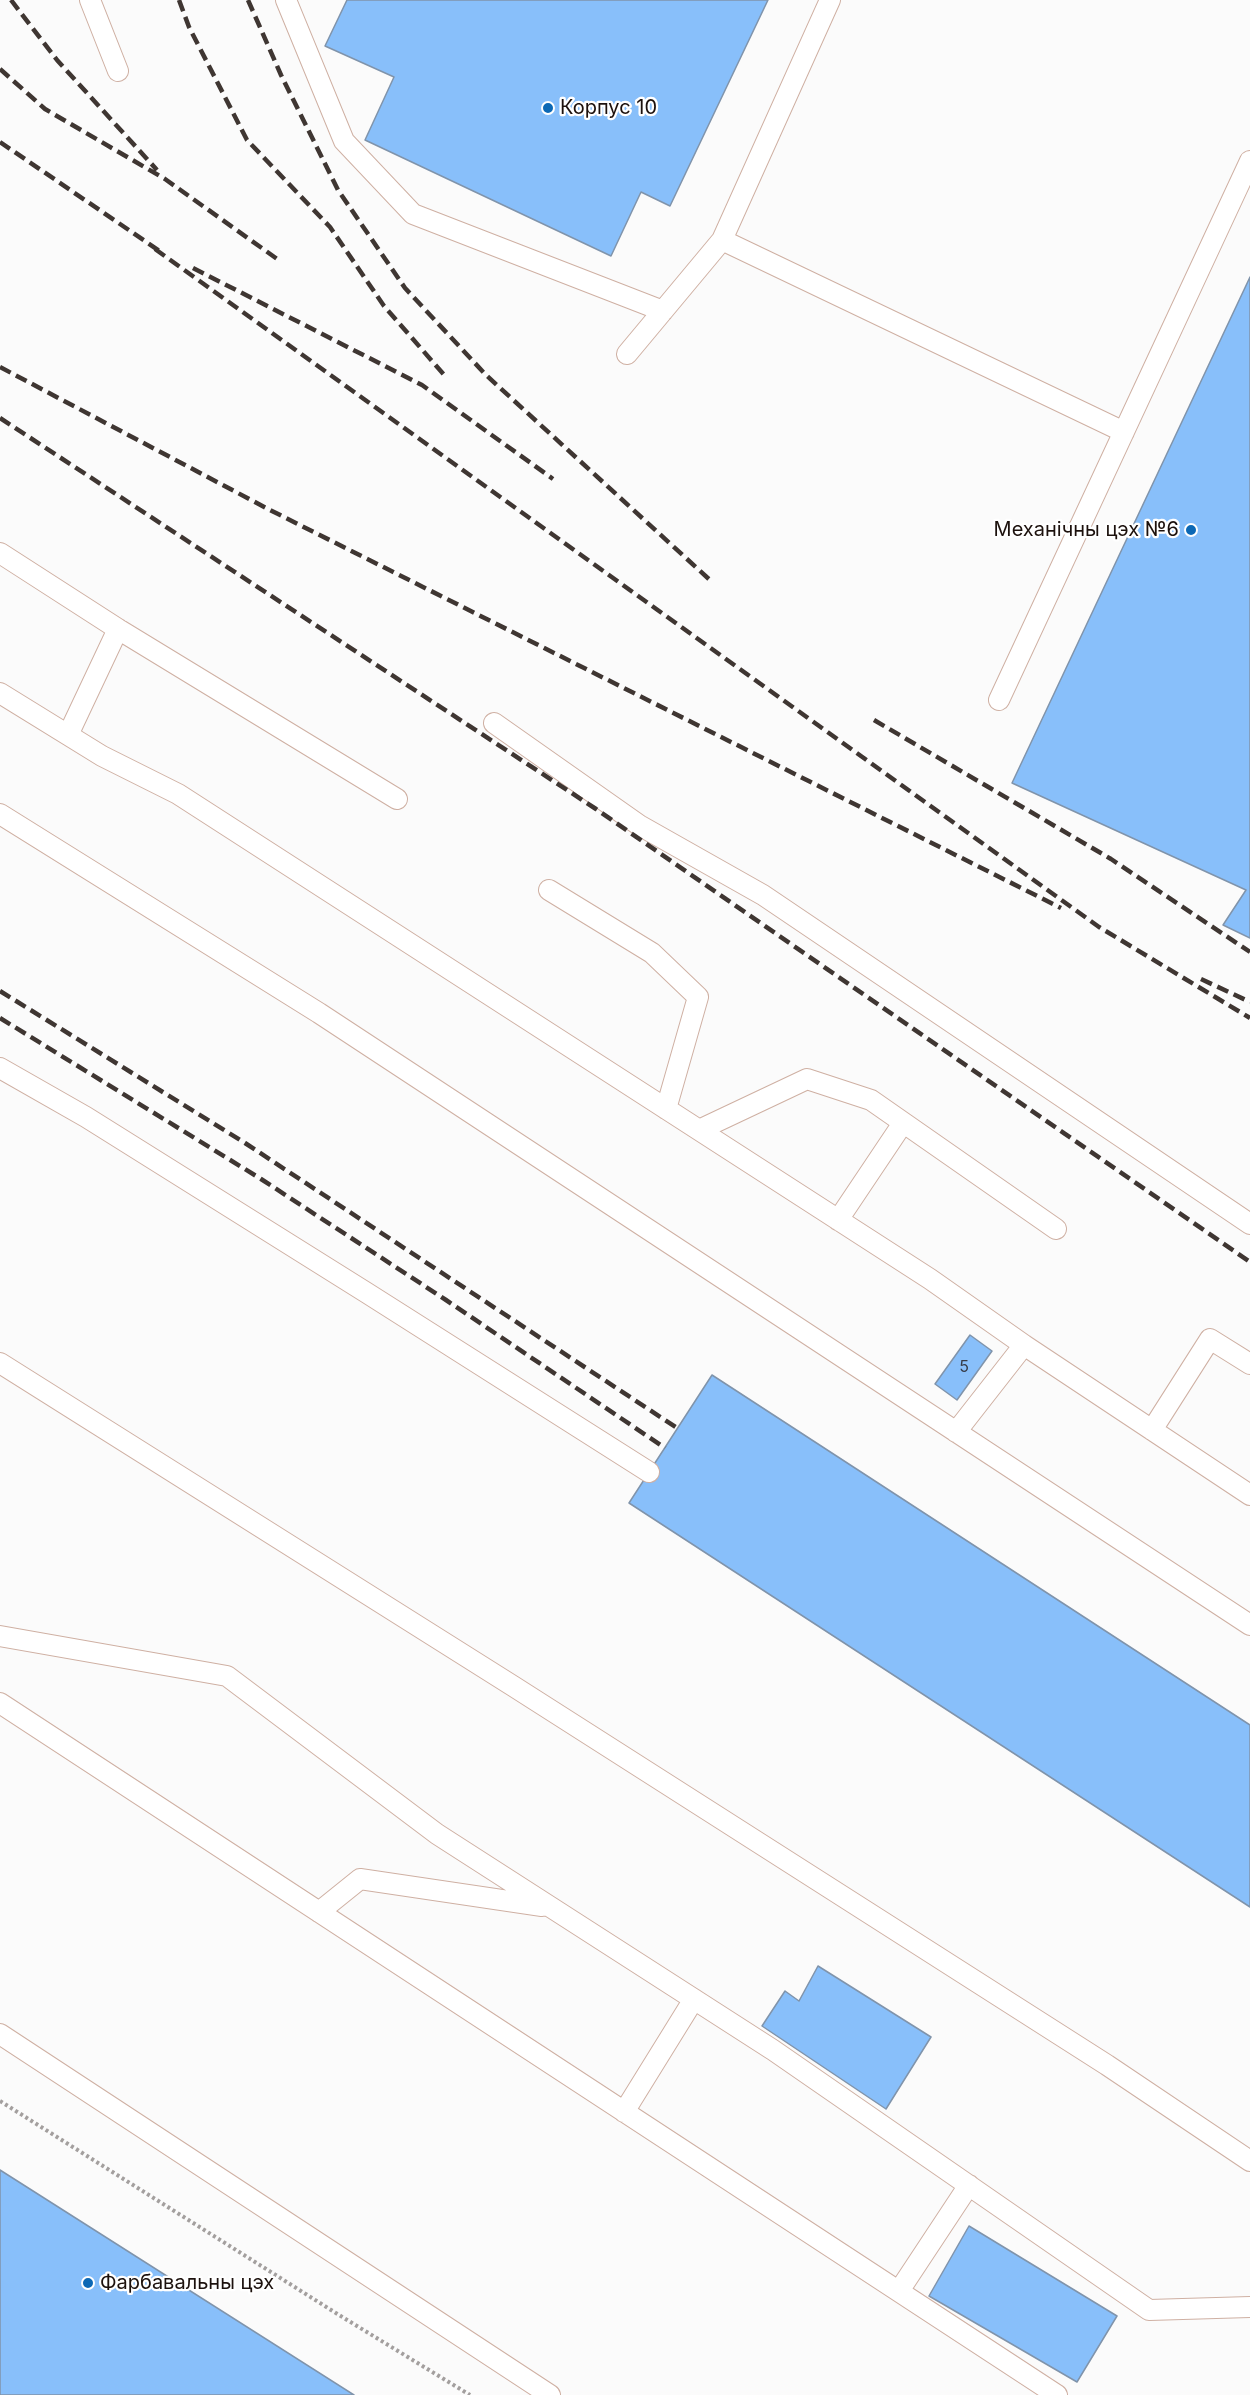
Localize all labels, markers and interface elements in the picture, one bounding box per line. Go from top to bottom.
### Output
place label: Корпус 10 [560,96,657,120]
marker: Корпус 10 [541,101,555,115]
place label: Механічны цэх №6 [994,518,1179,542]
marker: Механічны цэх №6 [1184,523,1198,537]
house number: 5 [959,1357,969,1377]
place label: Фарбавальны цэх [100,2271,274,2295]
marker: Фарбавальны цэх [81,2276,95,2290]

